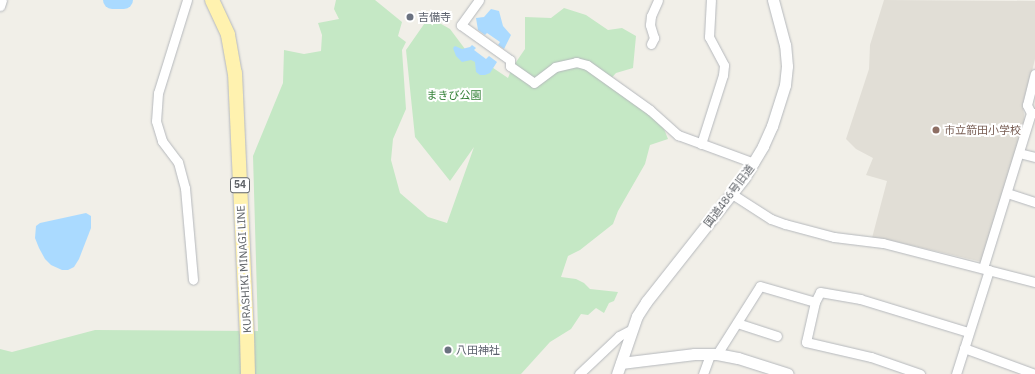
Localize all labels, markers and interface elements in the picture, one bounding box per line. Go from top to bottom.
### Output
place label: 吉備寺 [418,10,451,24]
marker: 吉備寺 [405,12,415,22]
park label: まきび公園 [427,88,481,102]
place label: 市立箭田小学校 [944,123,1021,137]
marker: 市立箭田小学校 [931,125,941,135]
street label: 国道486号旧道 [701,162,757,230]
road number: 54 [230,177,250,193]
street label: KURASHIKI MINAGI LINE [234,205,254,333]
place label: 八田神社 [456,343,500,357]
marker: 八田神社 [443,345,453,355]

